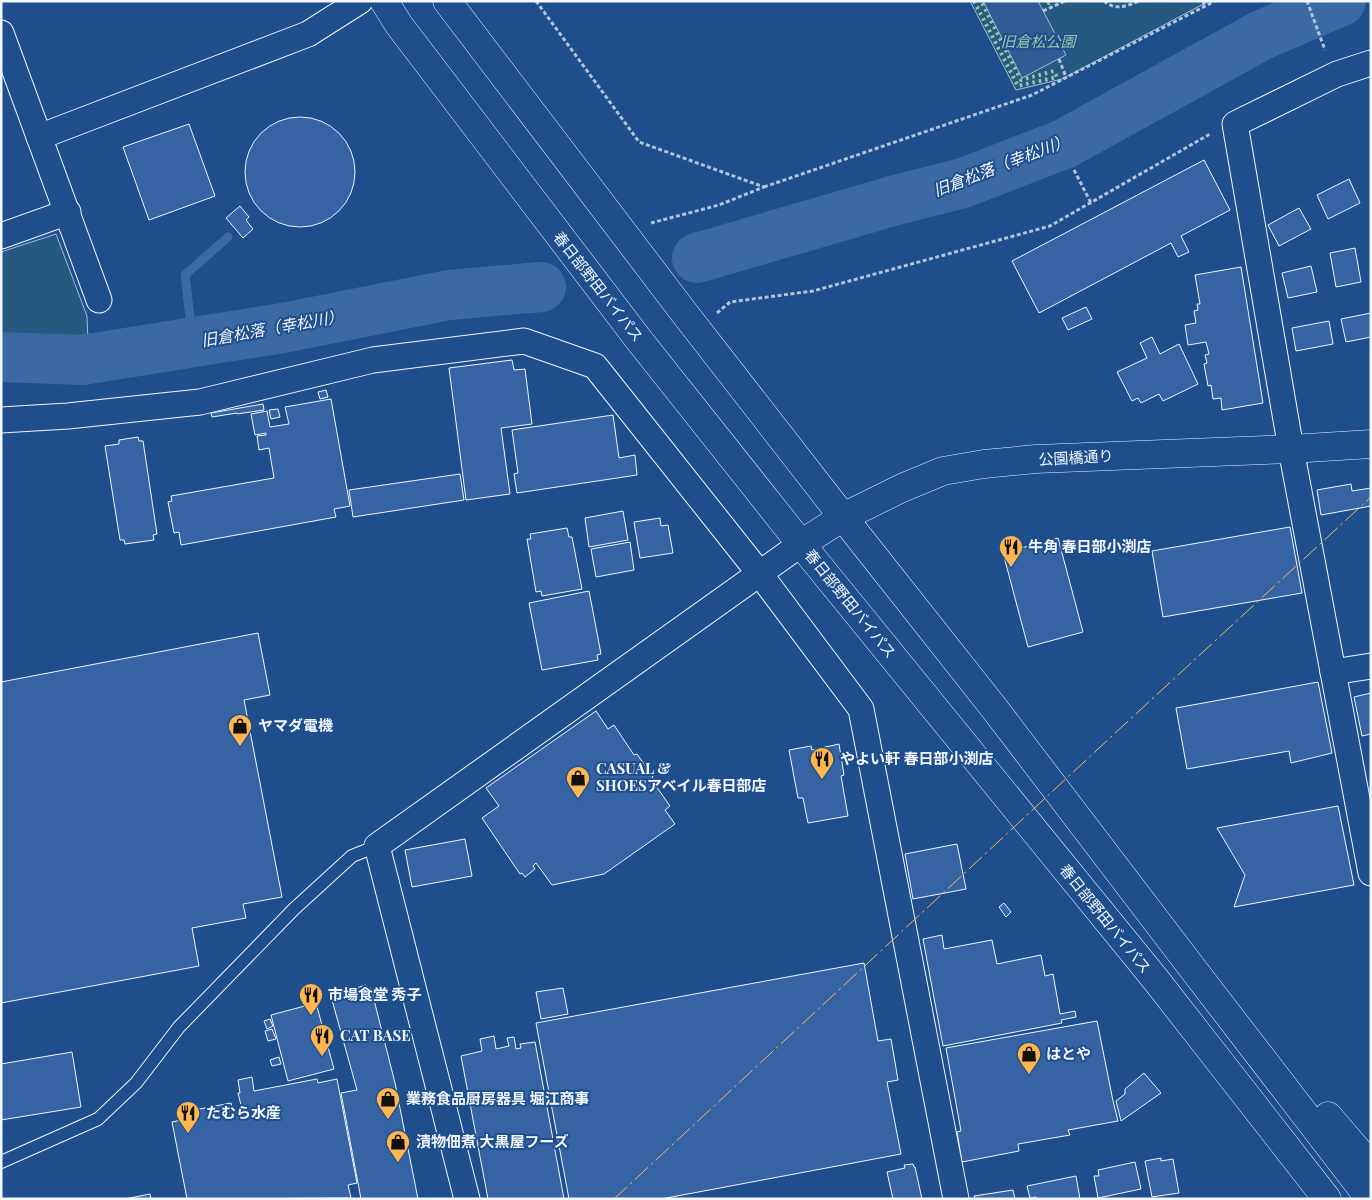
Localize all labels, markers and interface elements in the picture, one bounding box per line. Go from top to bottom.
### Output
park label: 旧倉松公園 [1000,31,1077,51]
water label: 旧倉松落（幸松川） [930,129,1072,200]
street label: 春日部野田バイパス [549,227,648,346]
water label: 旧倉松落（幸松川） [199,305,345,350]
street label: 公園橋通り [1038,445,1114,469]
restaurant icon: 牛角 春日部小渕店 [998,534,1024,568]
place label: 牛角 春日部小渕店 [1028,536,1152,556]
street label: 春日部野田バイパス [801,545,901,662]
shop icon: ヤマダ電機 [227,713,253,747]
place label: ヤマダ電機 [258,715,333,735]
restaurant icon: やよい軒 春日部小渕店 [809,746,835,780]
place label: やよい軒 春日部小渕店 [840,748,994,768]
place label: CASUAL & SHOESアベイル春日部店 [596,758,766,795]
shop icon: CASUAL & SHOESアベイル春日部店 [565,765,591,799]
street label: 春日部野田バイパス [1056,860,1156,977]
restaurant icon: 市場食堂 秀子 [298,982,324,1016]
place label: 市場食堂 秀子 [328,984,422,1004]
restaurant icon: CAT BASE [309,1023,335,1057]
place label: CAT BASE [340,1025,411,1045]
shop icon: はとや [1016,1041,1042,1075]
place label: はとや [1046,1043,1091,1063]
shop icon: 業務食品厨房器具 堀江商事 [375,1086,401,1120]
place label: 業務食品厨房器具 堀江商事 [406,1088,590,1108]
restaurant icon: たむら水産 [175,1100,201,1134]
place label: たむら水産 [206,1102,281,1122]
shop icon: 漬物佃煮 大黒屋フーズ [385,1129,411,1163]
place label: 漬物佃煮 大黒屋フーズ [416,1131,569,1151]

